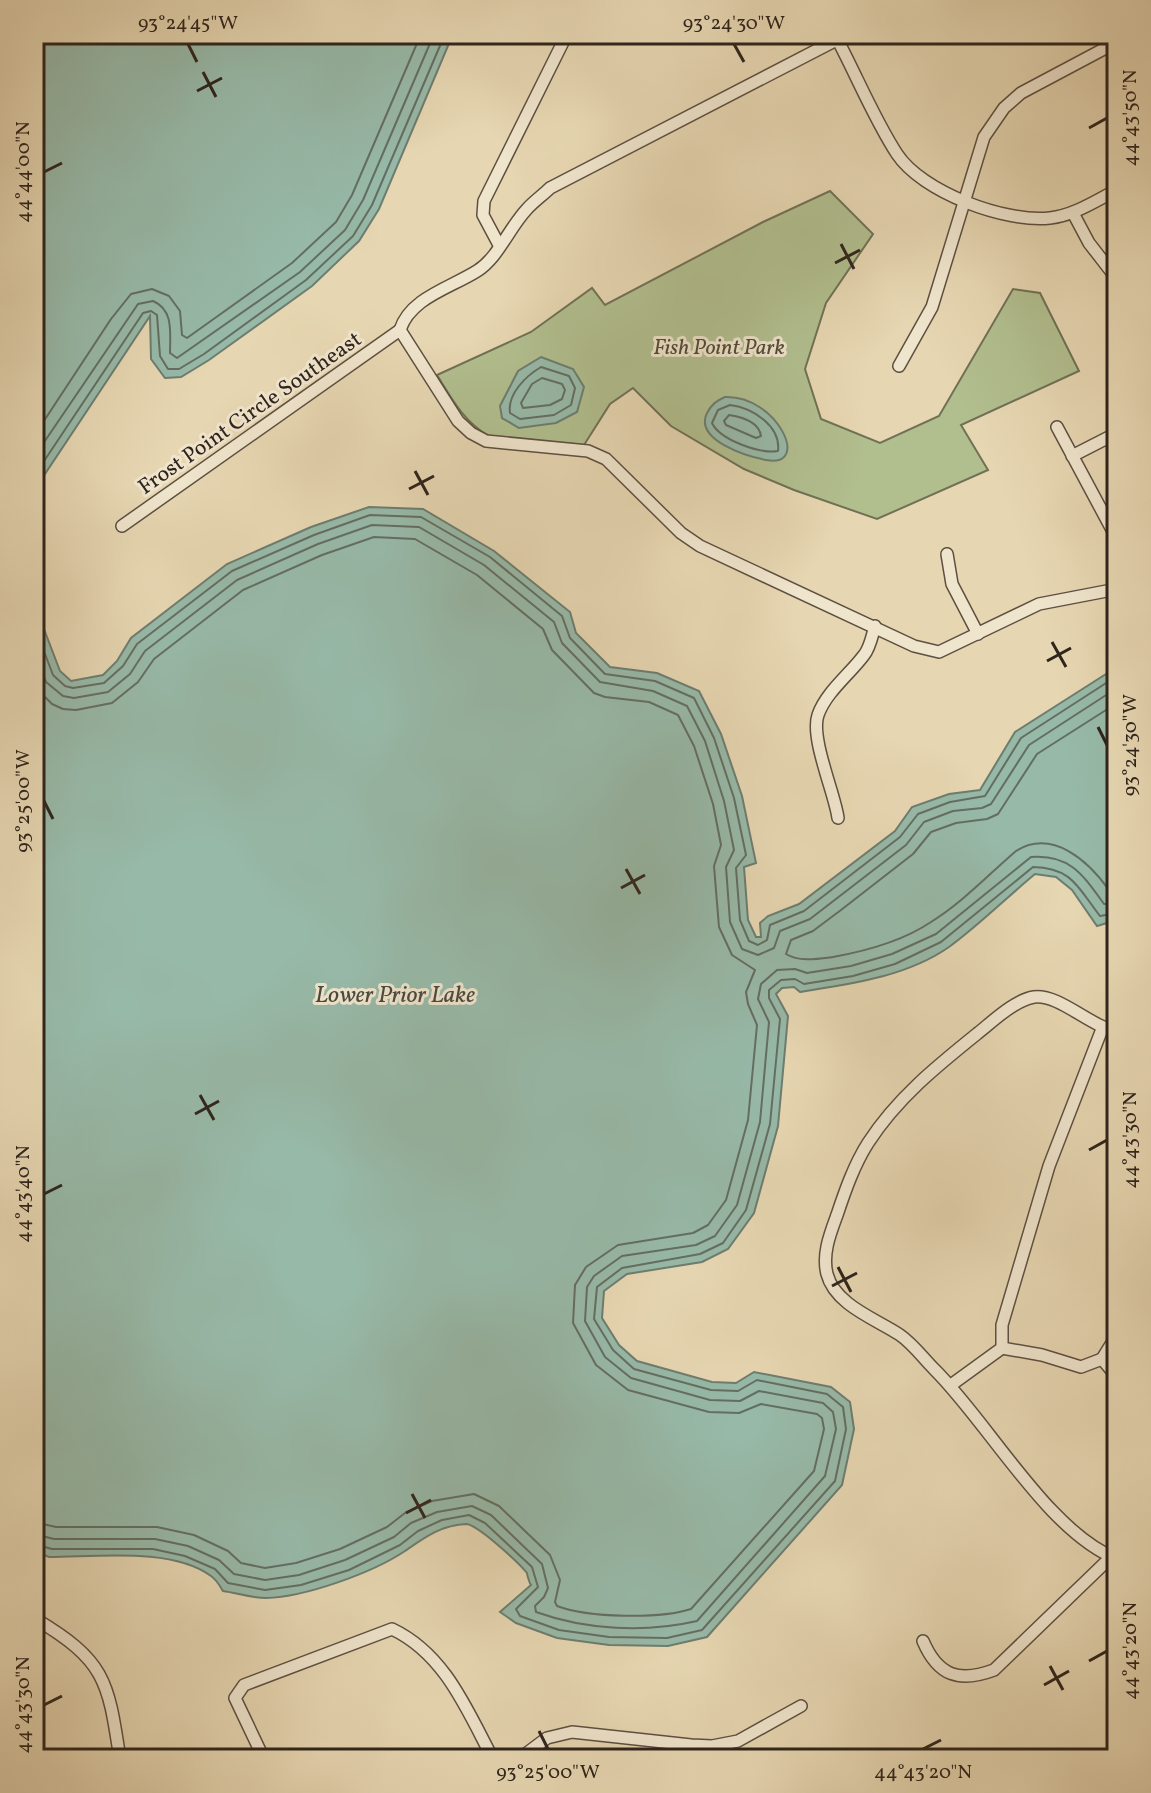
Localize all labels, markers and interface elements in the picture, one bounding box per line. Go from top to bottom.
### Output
text: 93°24'45"W [138,10,238,38]
text: 93°24'30"W [683,10,785,38]
text: 44°43'50"N [1117,69,1145,167]
text: 44°44'00"N [10,121,38,223]
street label: Frost Point Circle Southeast [132,325,369,503]
park label: Fish Point Park [653,333,785,364]
text: 93°24'30"W [1117,694,1145,796]
text: 93°25'00"W [10,749,38,853]
water label: Lower Prior Lake [315,979,475,1013]
text: 44°43'30"N [1117,1091,1145,1189]
text: 44°43'40"N [10,1145,38,1243]
text: 44°43'20"N [1117,1602,1145,1700]
text: 44°43'30"N [10,1656,38,1754]
text: 93°25'00"W [496,1759,600,1787]
text: 44°43'20"N [874,1759,972,1787]

